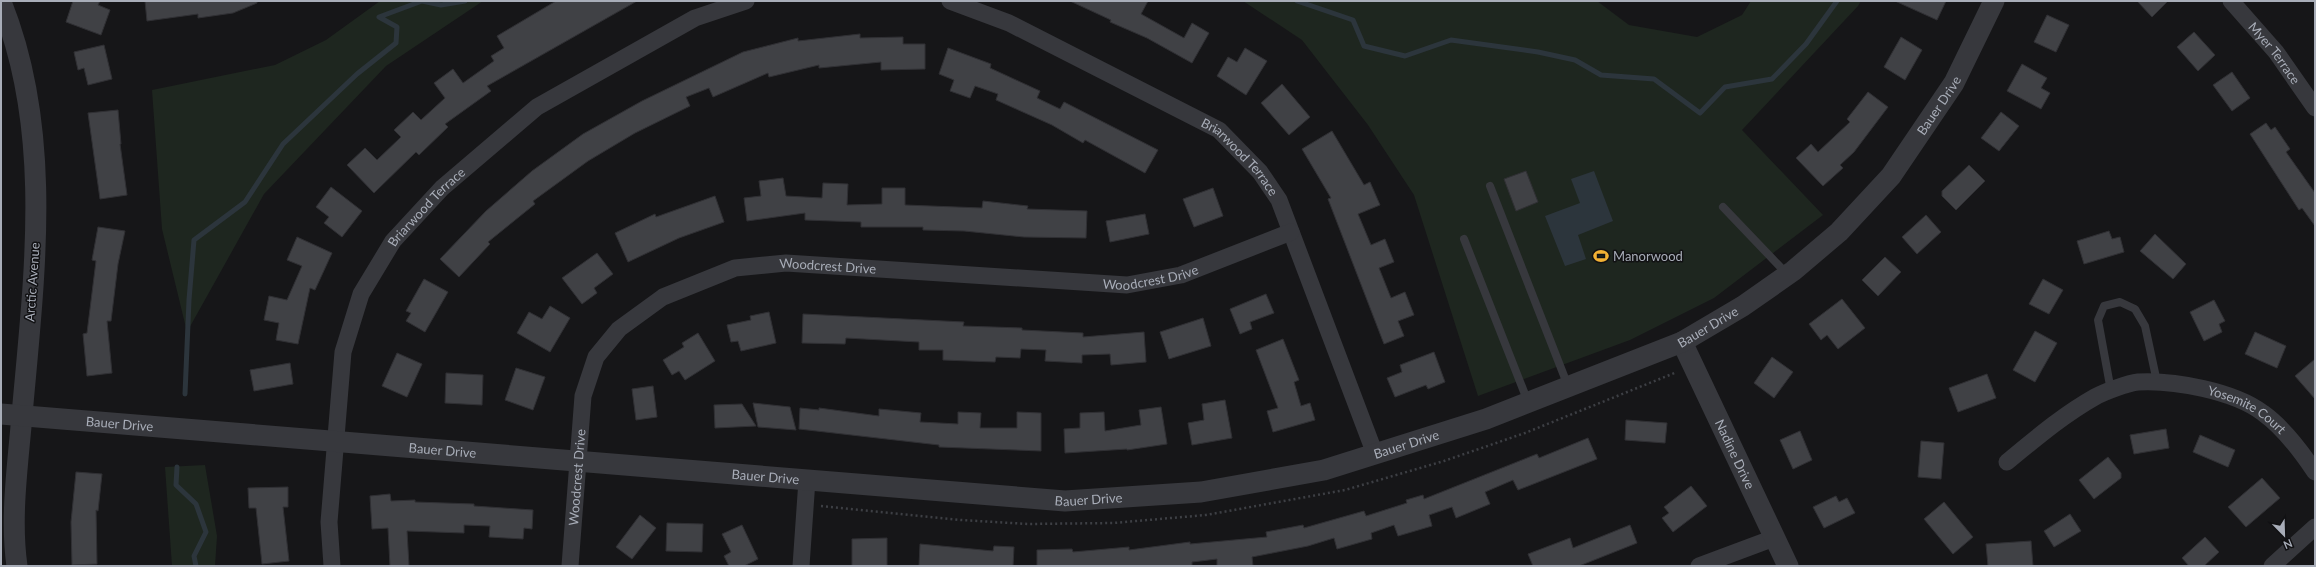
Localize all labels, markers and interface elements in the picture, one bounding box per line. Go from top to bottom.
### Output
street label: Myer Terrace [2245,19,2304,87]
street label: Bauer Drive [1913,73,1964,138]
street label: Briarwood Terrace [1199,114,1282,199]
street label: Briarwood Terrace [384,164,468,249]
street label: Arctic Avenue [21,242,43,322]
sports icon: Manorwood [1592,247,1610,265]
place label: Manorwood [1613,248,1683,264]
street label: Woodcrest Drive [779,254,877,277]
street label: Woodcrest Drive [1102,261,1201,293]
street label: Bauer Drive [1674,303,1741,351]
street label: Yosemite Court [2206,382,2290,437]
street label: Bauer Drive [85,413,154,434]
street label: Nadine Drive [1712,417,1758,492]
street label: Bauer Drive [1372,426,1441,462]
street label: Woodcrest Drive [565,428,588,526]
street label: Bauer Drive [408,439,477,461]
street label: Bauer Drive [731,466,800,487]
street label: Bauer Drive [1054,489,1123,509]
north arrow [2264,515,2304,555]
text: N [2282,537,2295,552]

